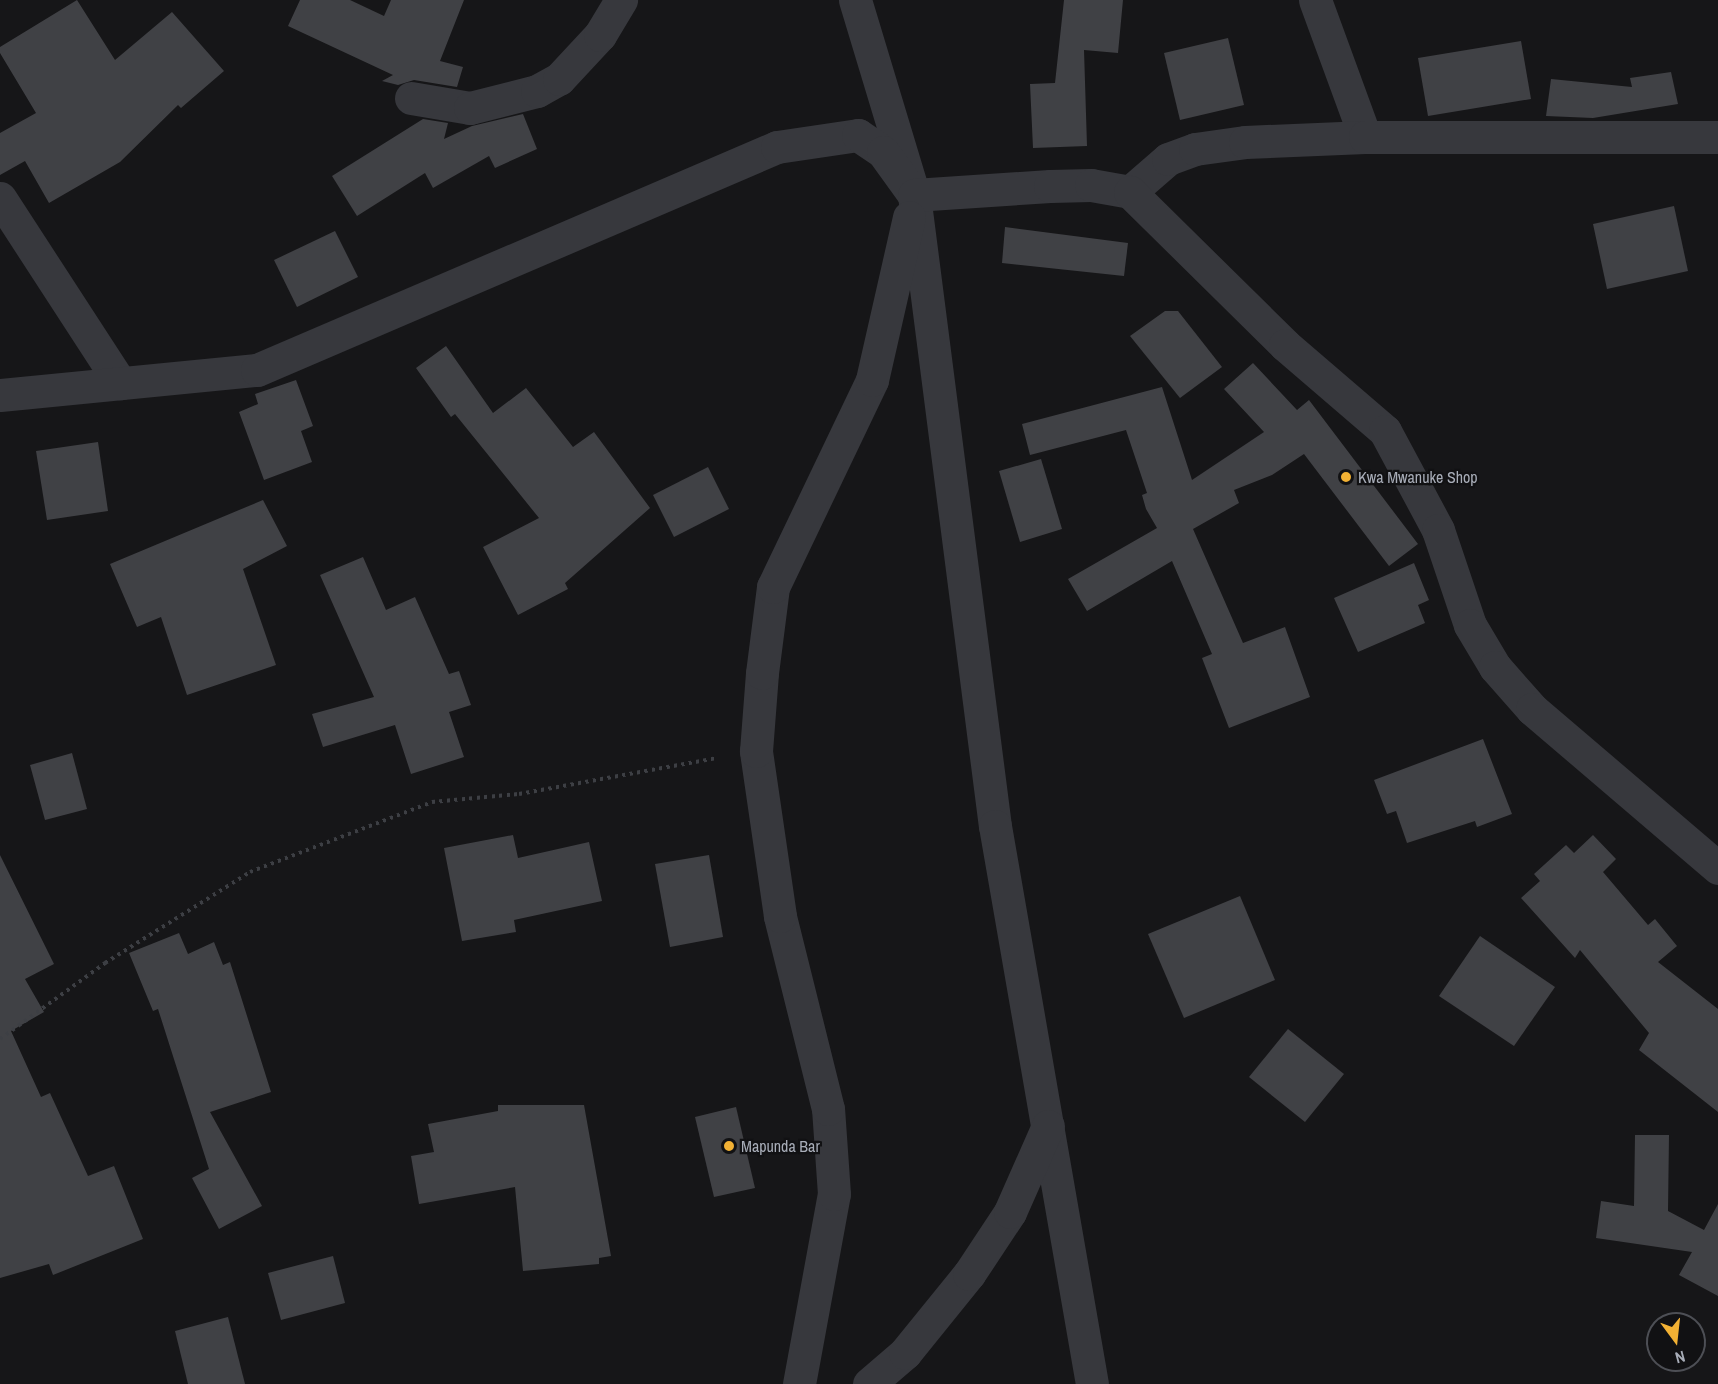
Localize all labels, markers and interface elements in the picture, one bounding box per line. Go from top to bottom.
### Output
place label: Kwa Mwanuke Shop [1358,467,1478,487]
marker: Kwa Mwanuke Shop [1339,470,1353,484]
place label: Mapunda Bar [741,1136,820,1156]
marker: Mapunda Bar [722,1139,736,1153]
north arrow [1646,1312,1706,1372]
text: N [1673,1346,1688,1369]

